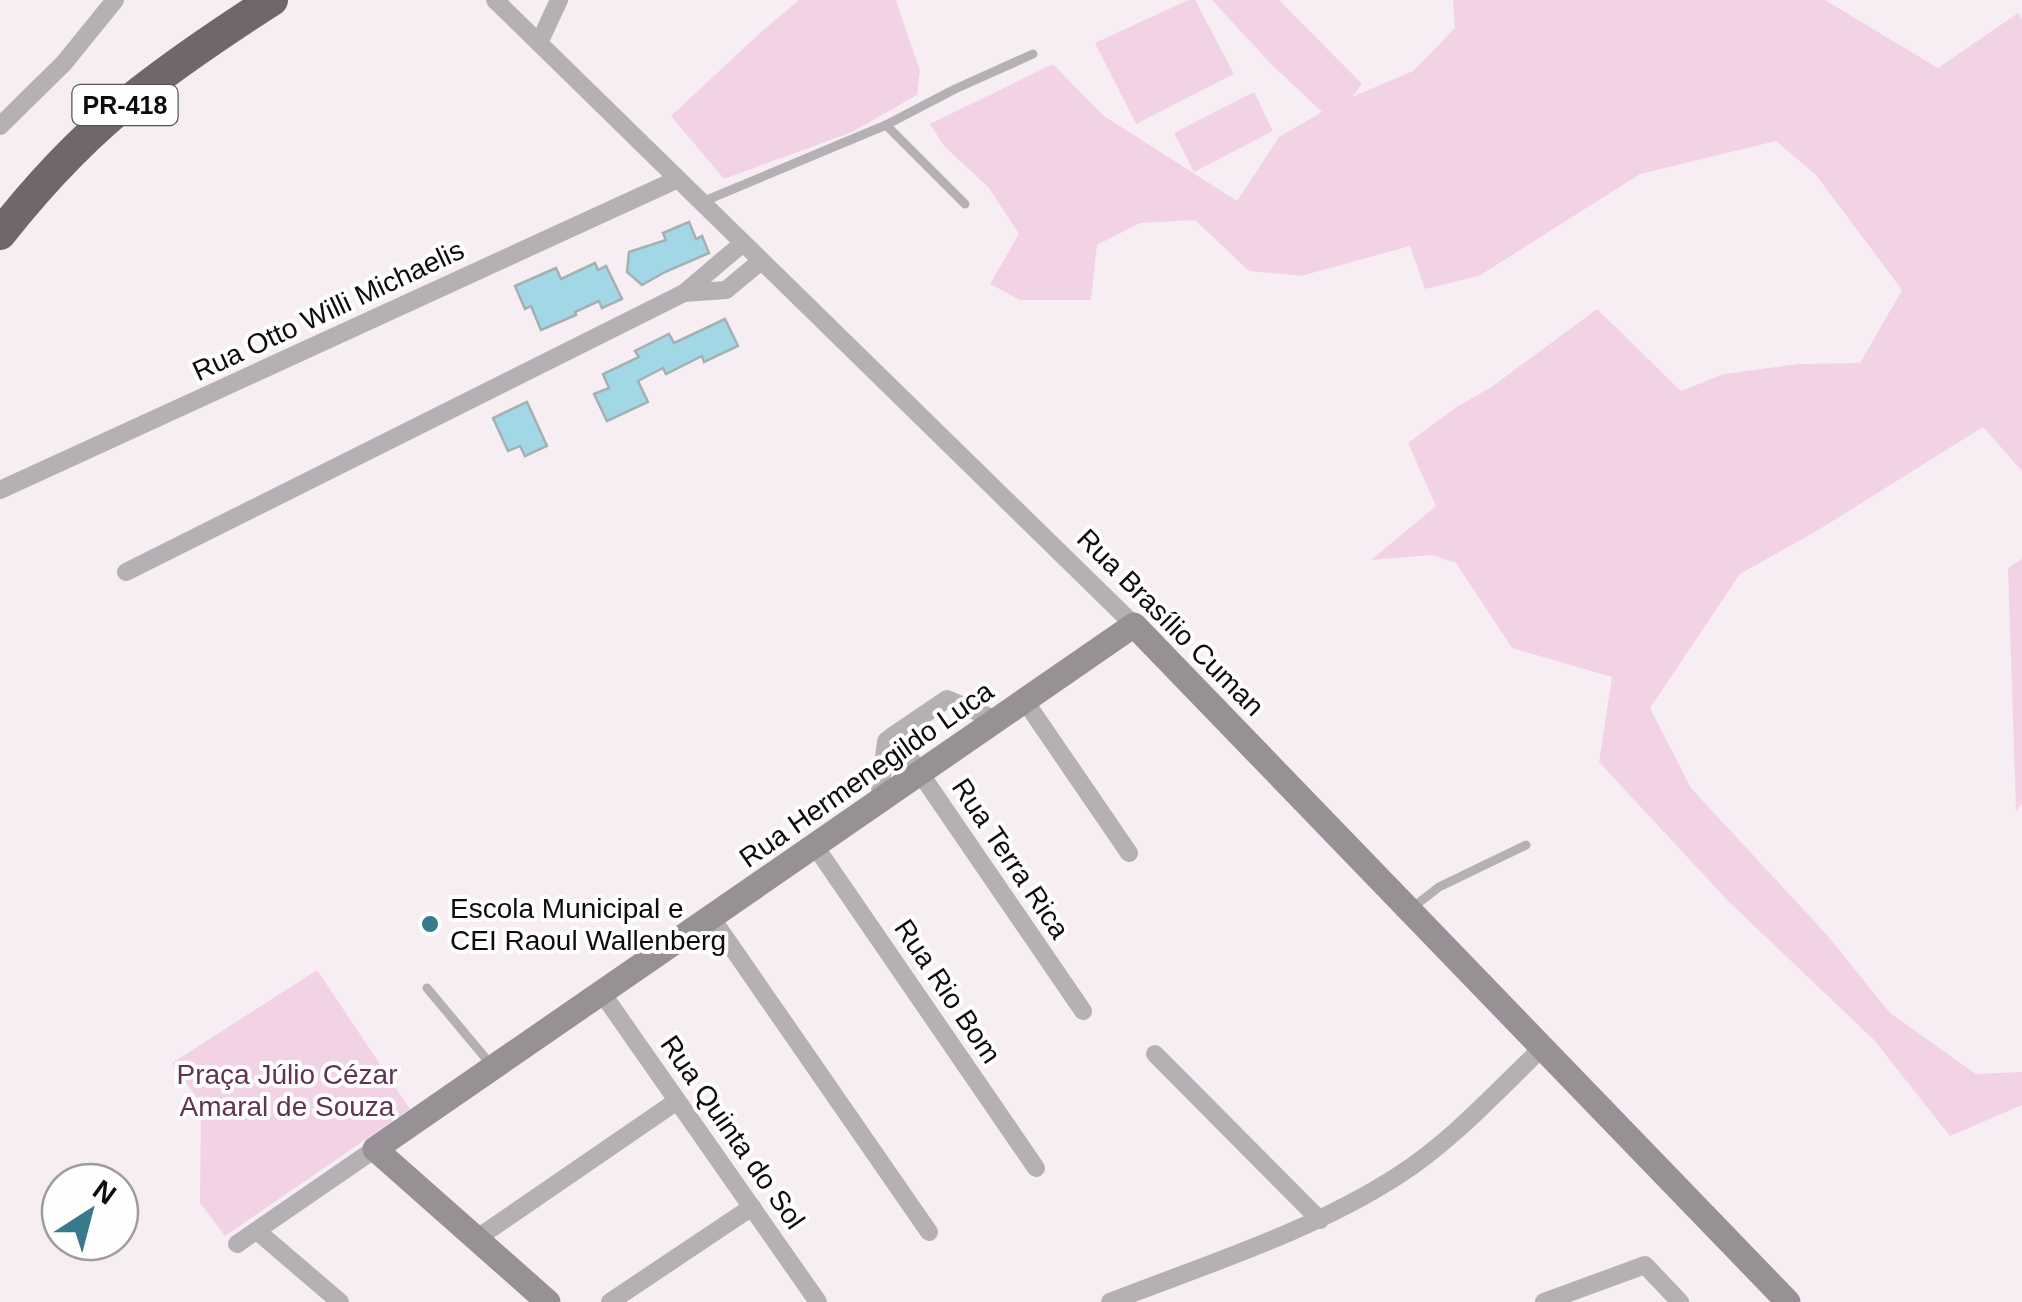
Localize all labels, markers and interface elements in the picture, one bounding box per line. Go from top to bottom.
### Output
road number: PR-418 [72,85,178,125]
street label: Rua Otto Willi Michaelis [188,234,469,387]
street label: Rua Brasílio Cuman [1071,523,1270,722]
street label: Rua Hermenegildo Luca [734,675,999,874]
street label: Rua Terra Rica [946,772,1076,944]
place label: Escola Municipal e CEI Raoul Wallenberg [450,893,726,956]
marker: Escola Municipal e CEI Raoul Wallenberg [419,913,441,935]
street label: Rua Rio Bom [888,914,1007,1069]
street label: Rua Quinta do Sol [654,1030,811,1235]
park label: Praça Júlio Cézar Amaral de Souza [177,1059,397,1122]
north arrow [40,1162,140,1262]
text: N [87,1174,122,1211]

